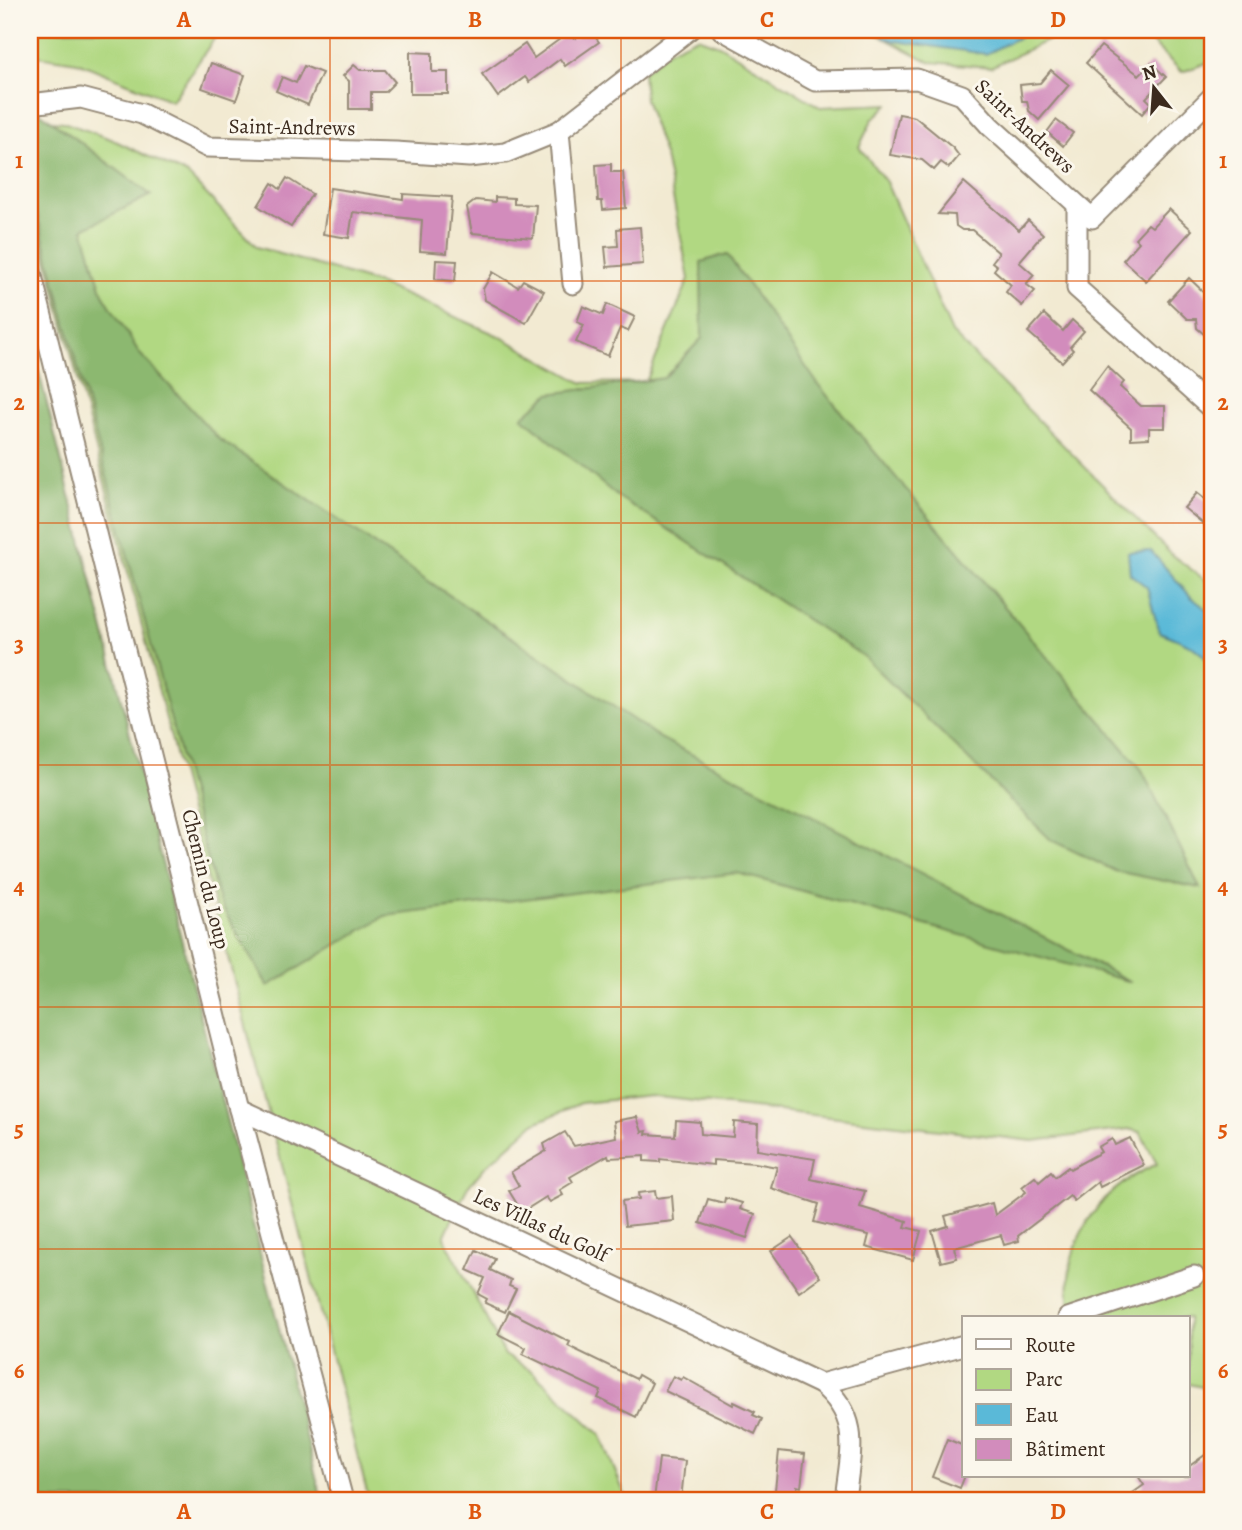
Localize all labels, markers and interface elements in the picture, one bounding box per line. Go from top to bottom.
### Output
text: A [176,4,192,35]
text: B [468,4,482,35]
text: C [760,4,774,35]
text: D [1050,4,1066,35]
north arrow [1120,52,1190,122]
text: N [1139,58,1160,87]
street label: Saint-Andrews [969,72,1081,180]
street label: Saint-Andrews [228,112,356,142]
text: 1 [15,145,23,176]
text: 1 [1219,145,1227,176]
text: 2 [13,387,25,418]
text: 2 [1217,387,1229,418]
text: 3 [14,629,24,660]
text: 3 [1218,629,1228,660]
street label: Chemin du Loup [175,806,237,952]
text: 4 [14,871,25,902]
text: 4 [1218,871,1229,902]
text: 5 [14,1113,24,1144]
text: 5 [1218,1113,1228,1144]
street label: Les Villas du Golf [469,1181,616,1270]
legend [962,1316,1190,1478]
text: Route [1025,1331,1075,1359]
text: 6 [14,1355,25,1386]
text: 6 [1218,1355,1229,1386]
text: Parc [1025,1365,1063,1393]
text: Eau [1025,1401,1059,1429]
text: Bâtiment [1025,1435,1106,1463]
text: A [176,1496,192,1527]
text: B [468,1496,482,1527]
text: C [760,1496,774,1527]
text: D [1050,1496,1066,1527]

